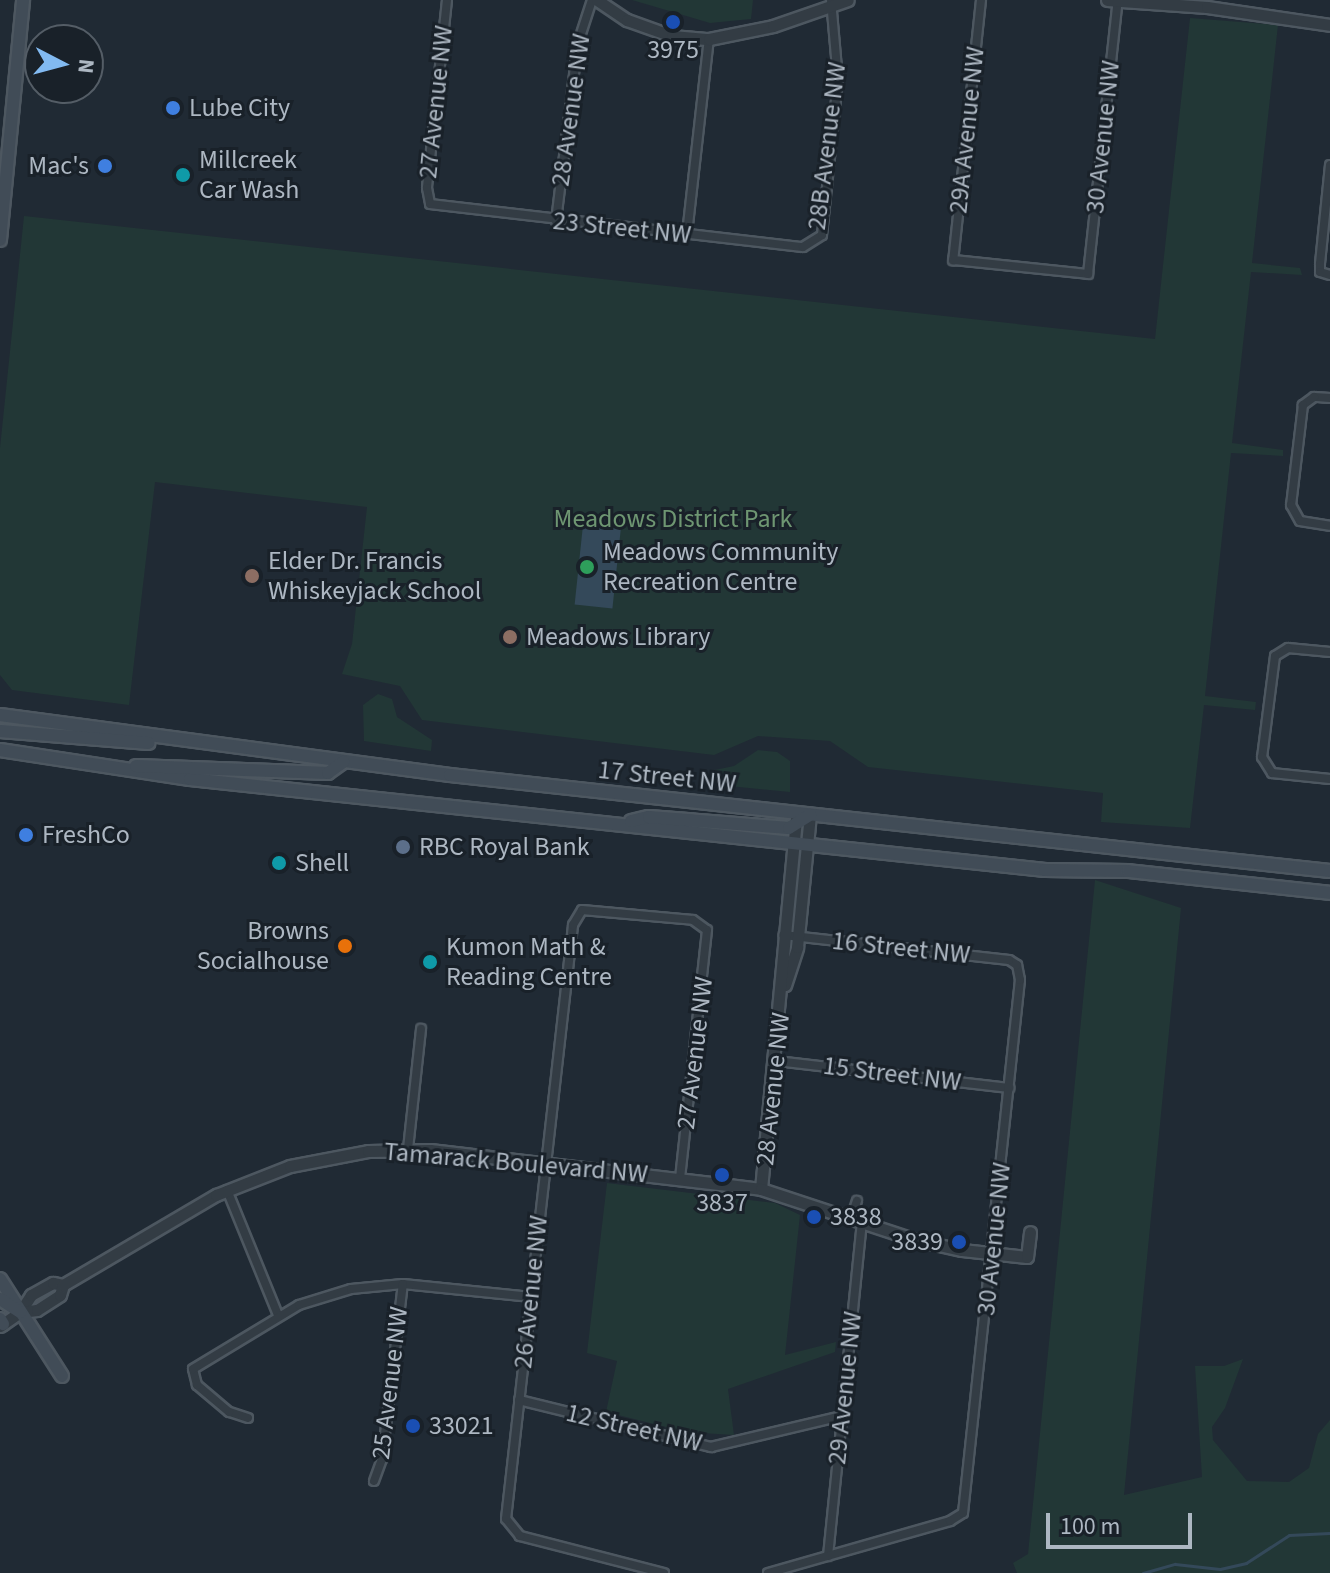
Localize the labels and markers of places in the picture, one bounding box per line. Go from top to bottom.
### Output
marker: 3975 [664,13,682,31]
place label: 3975 [647,34,699,66]
place label: Lube City [189,92,290,124]
marker: Lube City [164,99,182,117]
place label: Millcreek Car Wash [199,144,299,206]
place label: Mac's [28,150,89,182]
marker: Mac's [96,157,114,175]
marker: Millcreek Car Wash [174,166,192,184]
place label: Meadows Community Recreation Centre [603,536,838,598]
place label: Elder Dr. Francis Whiskeyjack School [268,545,481,606]
marker: Meadows Community Recreation Centre [578,558,596,576]
marker: Elder Dr. Francis Whiskeyjack School [243,567,261,585]
place label: Meadows Library [526,621,710,653]
marker: Meadows Library [501,628,519,646]
place label: FreshCo [42,819,130,851]
marker: FreshCo [17,826,35,844]
place label: RBC Royal Bank [419,831,590,863]
marker: RBC Royal Bank [394,838,412,856]
place label: Shell [295,847,349,879]
marker: Shell [270,854,288,872]
place label: Browns Socialhouse [197,915,329,976]
place label: Kumon Math & Reading Centre [446,931,612,992]
marker: Browns Socialhouse [336,937,354,955]
marker: Kumon Math & Reading Centre [421,953,439,971]
marker: 3837 [713,1166,731,1184]
place label: 3837 [696,1187,748,1219]
place label: 3838 [830,1201,882,1233]
marker: 3838 [805,1208,823,1226]
place label: 3839 [891,1226,943,1258]
marker: 3839 [950,1233,968,1251]
place label: 33021 [429,1410,494,1442]
marker: 33021 [404,1417,422,1435]

